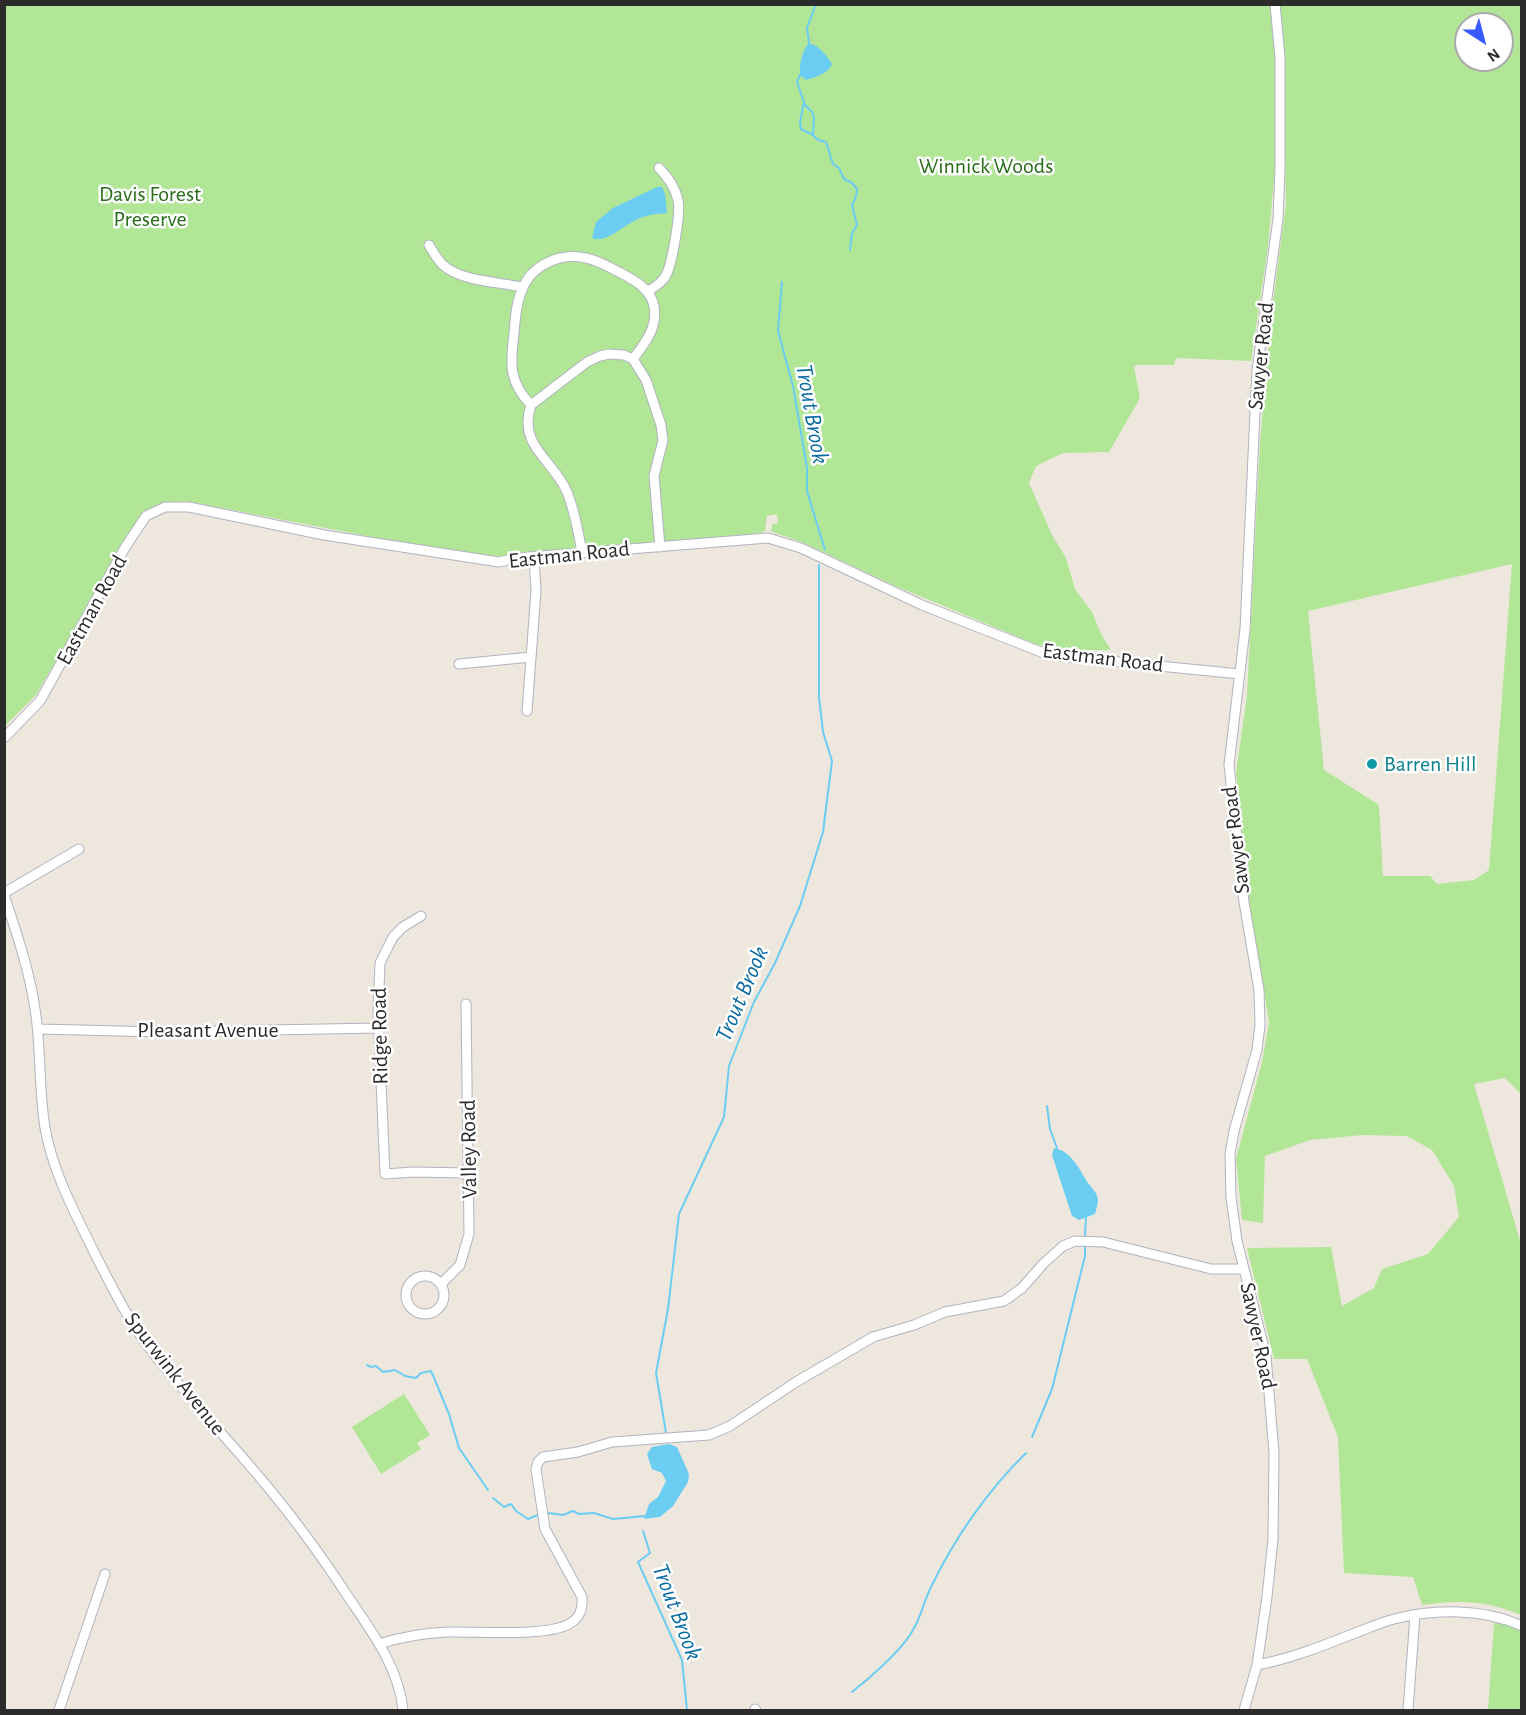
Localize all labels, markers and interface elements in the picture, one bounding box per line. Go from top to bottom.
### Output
north arrow [1454,12,1514,72]
text: N [1484,45,1503,65]
park label: Winnick Woods [919,153,1053,179]
park label: Davis Forest Preserve [99,181,201,232]
street label: Sawyer Road [1242,301,1280,411]
water label: Trout Brook [789,362,835,466]
street label: Eastman Road [507,536,631,574]
street label: Eastman Road [51,550,133,670]
street label: Eastman Road [1041,637,1165,679]
place label: Barren Hill [1384,751,1476,777]
marker: Barren Hill [1365,757,1379,771]
street label: Sawyer Road [1216,785,1256,895]
water label: Trout Brook [709,942,775,1046]
street label: Ridge Road [366,987,394,1085]
street label: Pleasant Avenue [137,1017,279,1043]
street label: Valley Road [455,1099,483,1199]
street label: Sawyer Road [1234,1280,1282,1392]
street label: Spurwink Avenue [119,1307,231,1441]
water label: Trout Brook [646,1560,708,1664]

